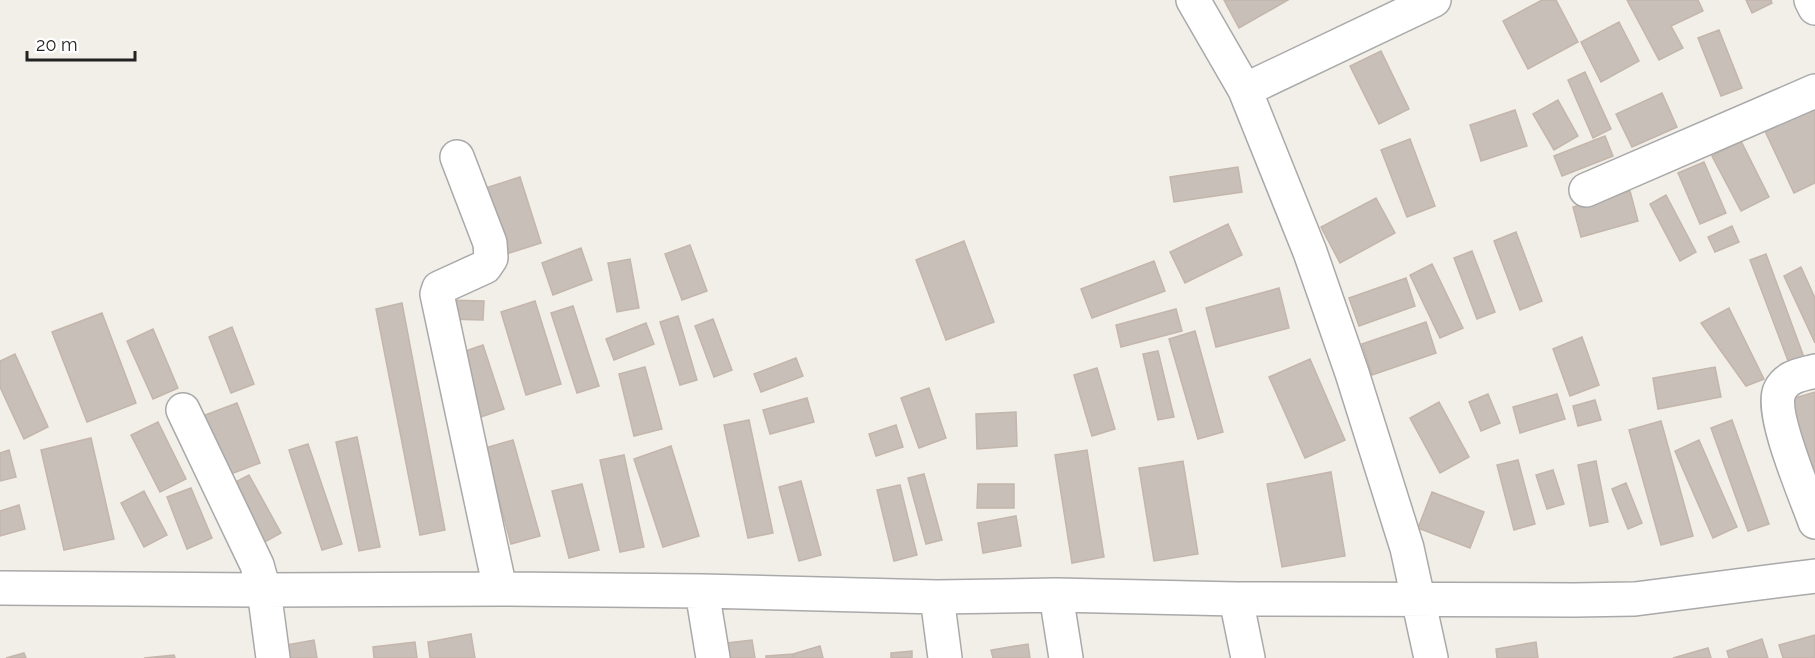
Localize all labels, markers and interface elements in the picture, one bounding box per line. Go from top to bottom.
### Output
scale bar [27,24,135,62]
text: 20 m [36,34,78,55]

